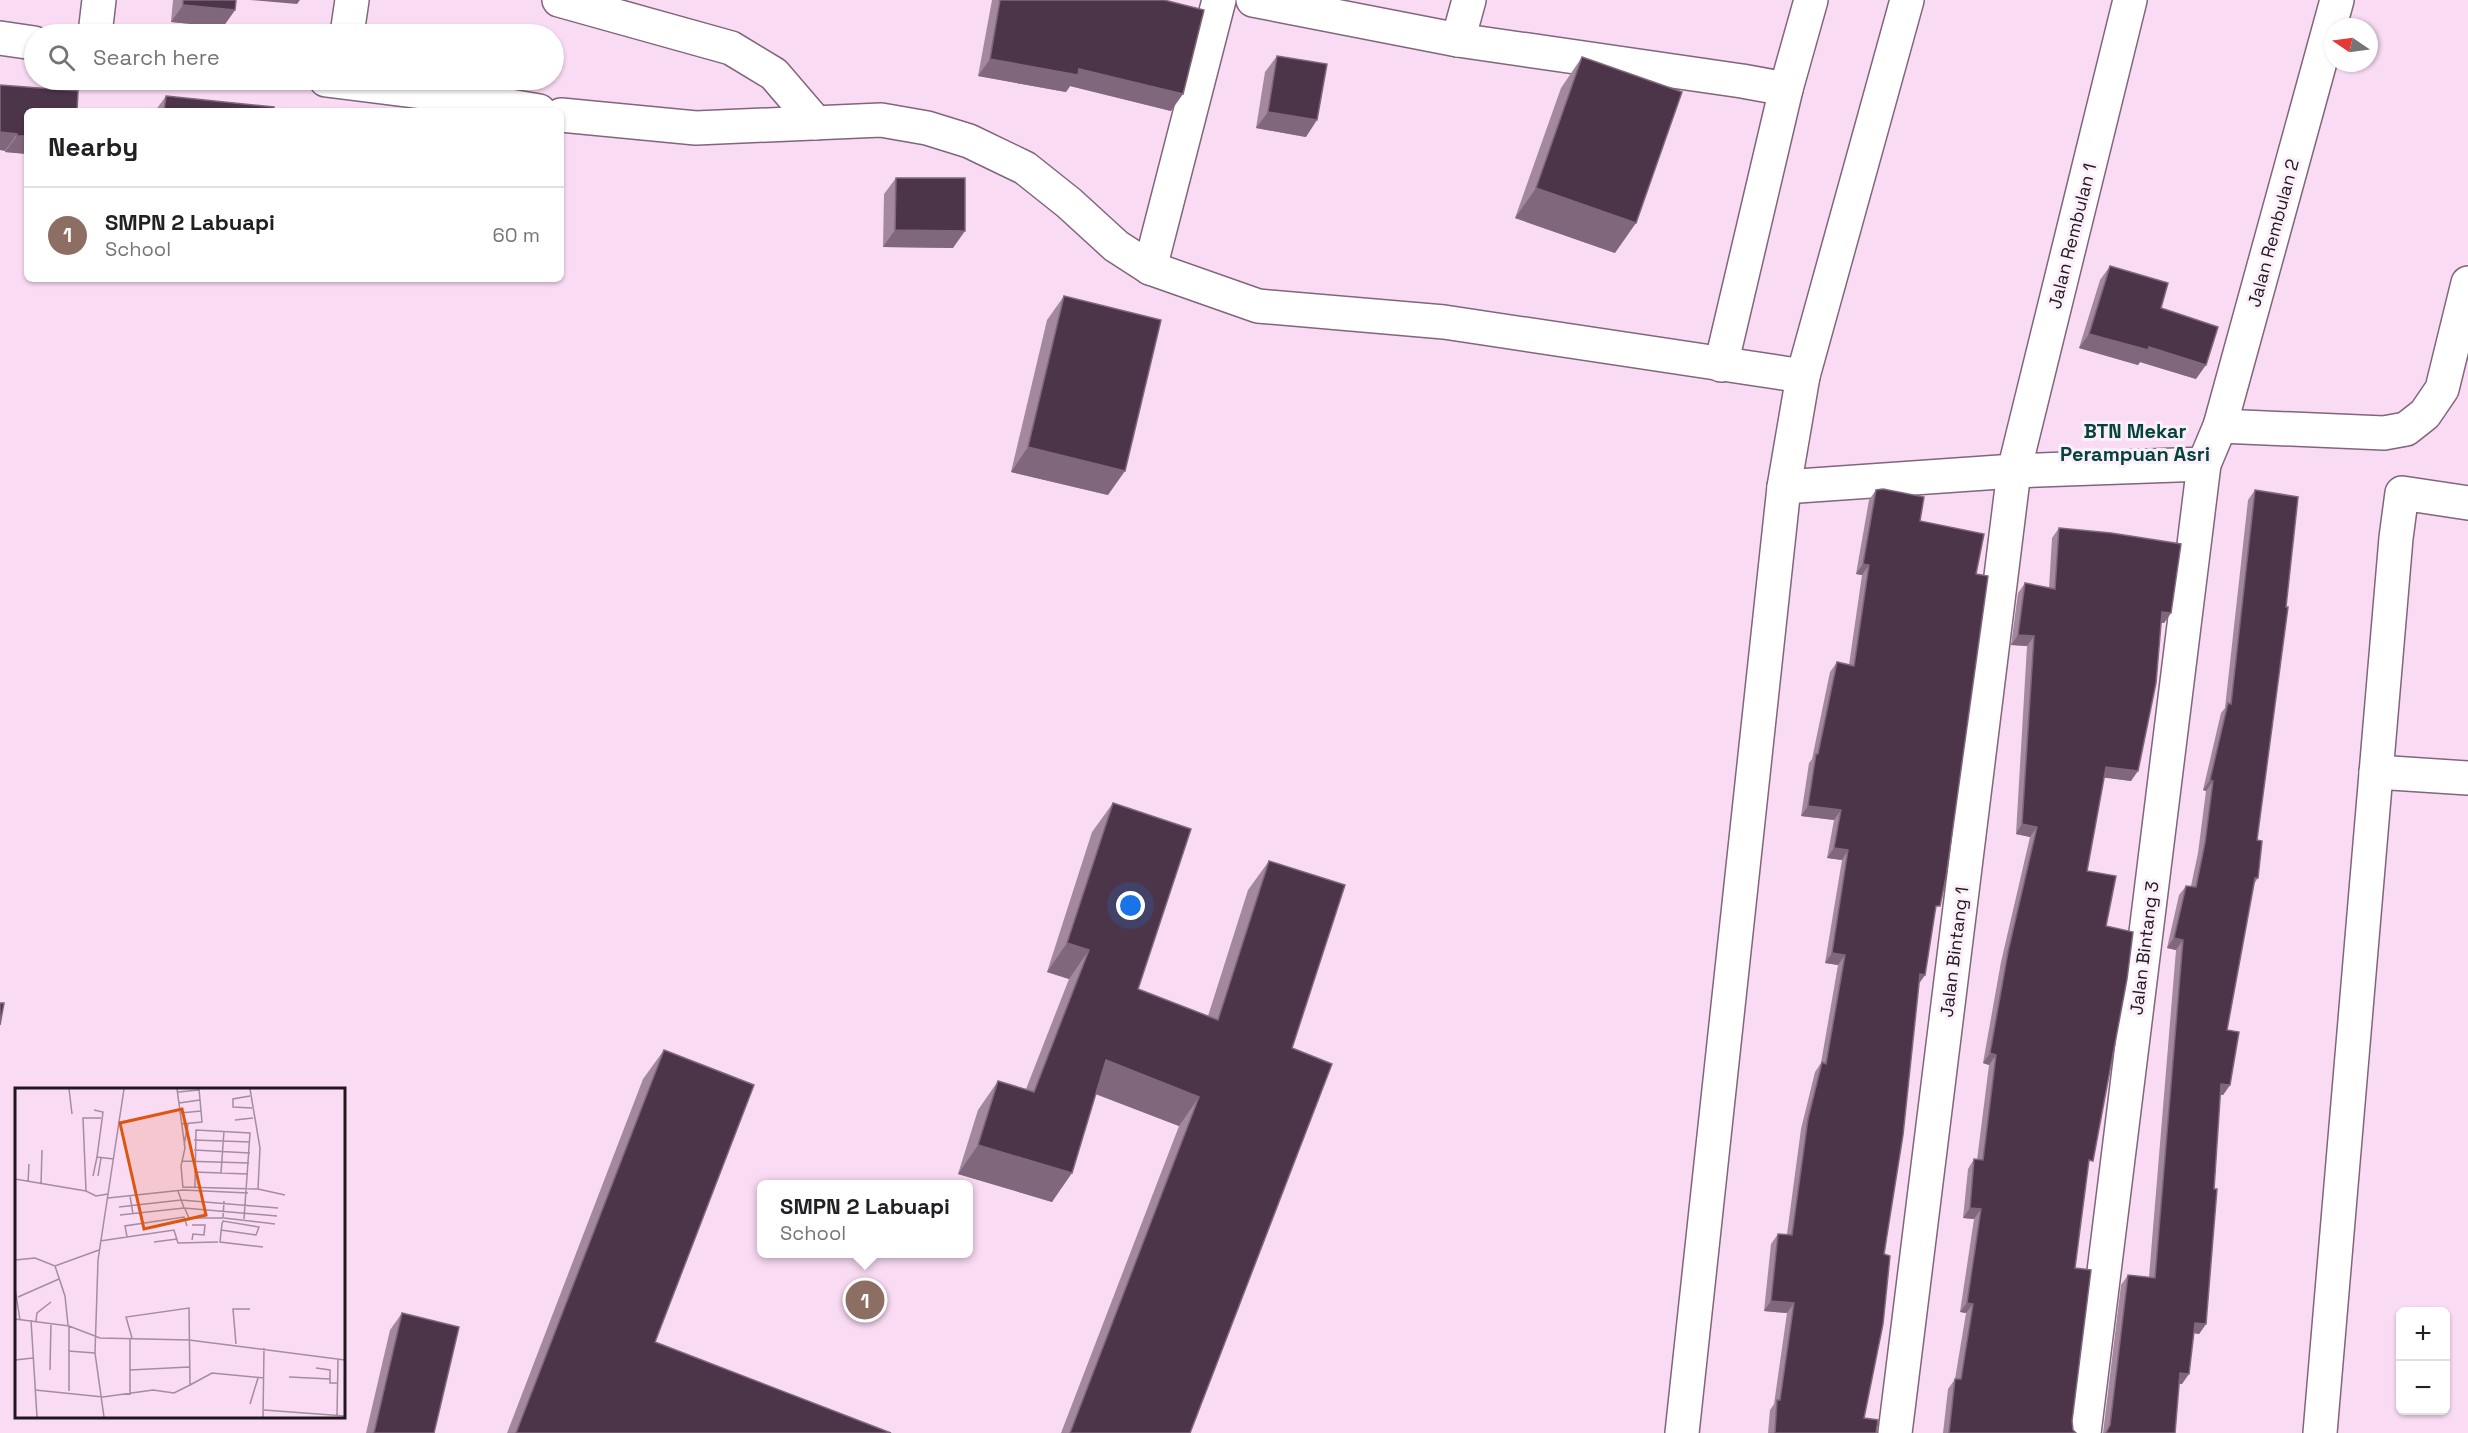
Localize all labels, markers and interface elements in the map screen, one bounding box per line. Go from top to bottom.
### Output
north arrow [2324,18,2378,72]
search box [24,24,564,90]
icon: search [45,41,78,74]
text: Search here [93,43,220,71]
text: Nearby [48,130,138,164]
street label: Jalan Rembulan 2 [2242,156,2304,310]
street label: Jalan Rembulan 1 [2043,161,2101,311]
text: SMPN 2 Labuapi [105,208,275,236]
text: 1 [63,222,72,248]
text: 60 m [493,222,540,248]
text: School [105,236,171,262]
district label: BTN Mekar Perampuan Asri [2060,418,2210,467]
street label: Jalan Bintang 3 [2124,880,2164,1016]
street label: Jalan Bintang 1 [1935,885,1973,1019]
your location [1116,891,1145,920]
inset map [15,1088,345,1418]
popup [757,1180,973,1258]
text: SMPN 2 Labuapi [780,1192,950,1220]
text: School [780,1220,846,1246]
pin: 1 [846,1278,884,1322]
map controls [2396,1307,2450,1415]
button: + [2396,1307,2450,1361]
button: − [2396,1361,2450,1415]

